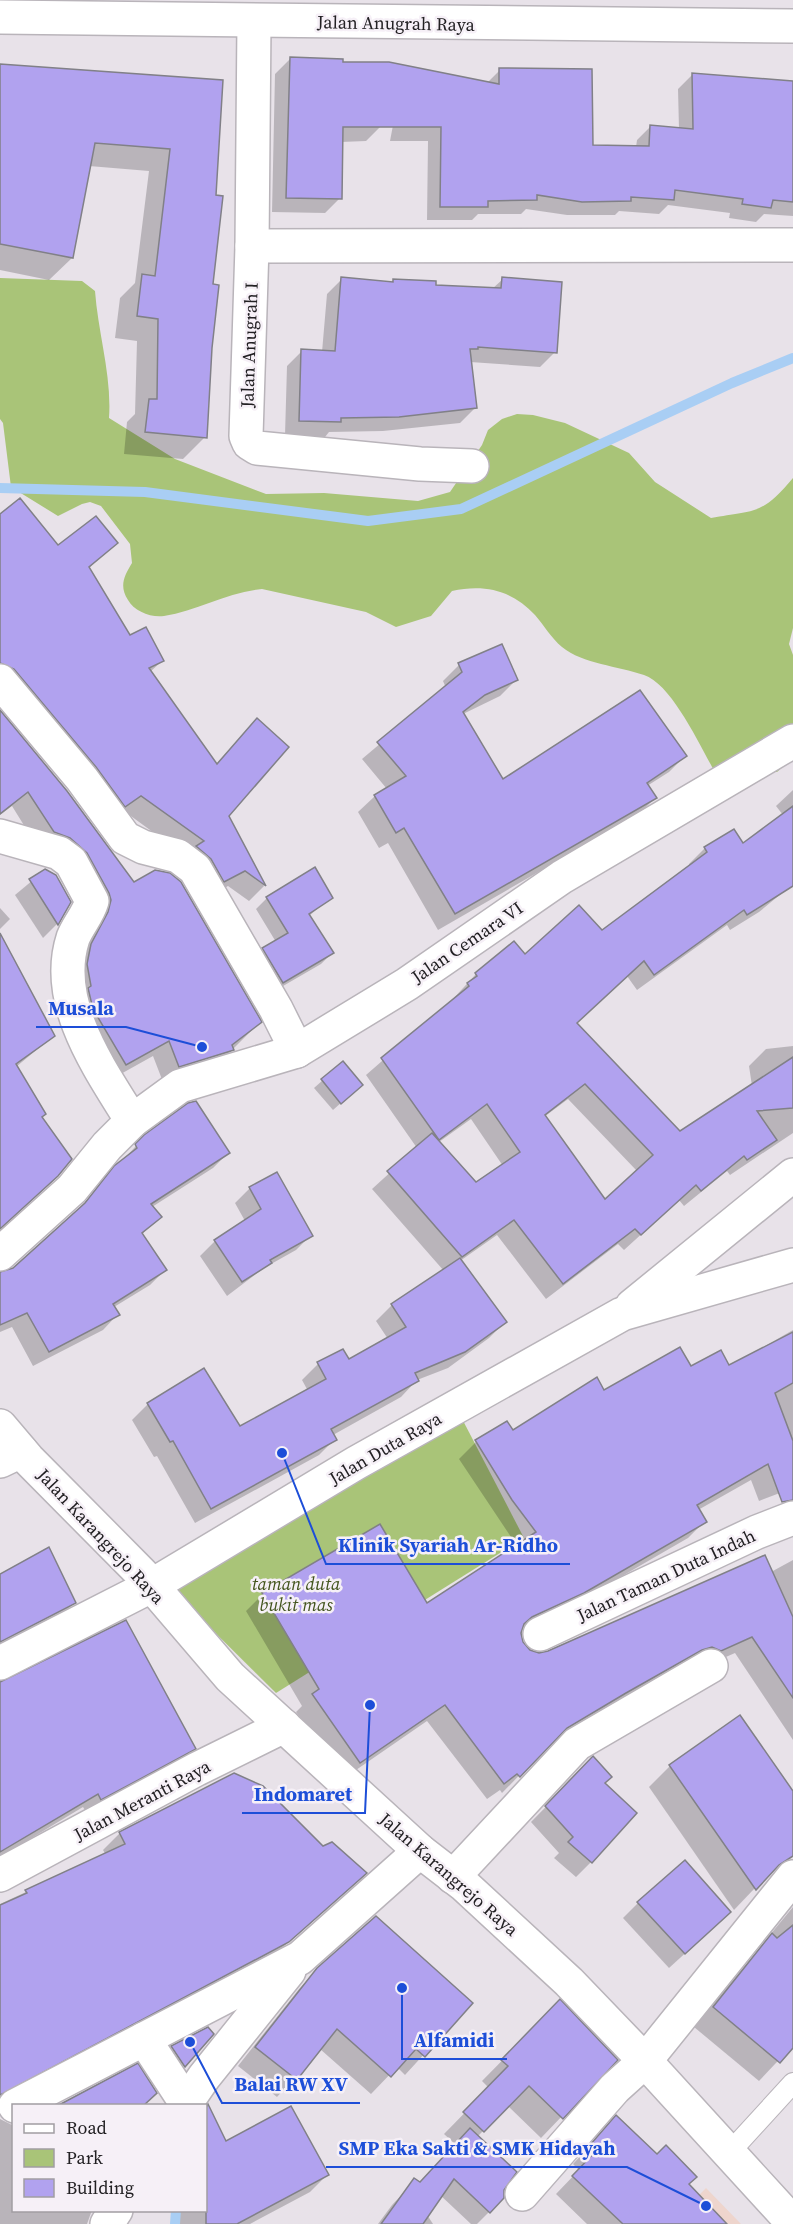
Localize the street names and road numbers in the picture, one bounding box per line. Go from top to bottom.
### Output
street label: Jalan Anugrah Raya [316,9,476,37]
street label: Jalan Anugrah I [234,282,264,409]
street label: Jalan Cemara VI [405,895,528,989]
street label: Jalan Duta Raya [323,1405,447,1491]
street label: Jalan Karangrejo Raya [31,1462,171,1610]
street label: Jalan Taman Duta Indah [572,1523,759,1628]
street label: Jalan Meranti Raya [68,1753,215,1847]
street label: Jalan Karangrejo Raya [373,1806,525,1942]

